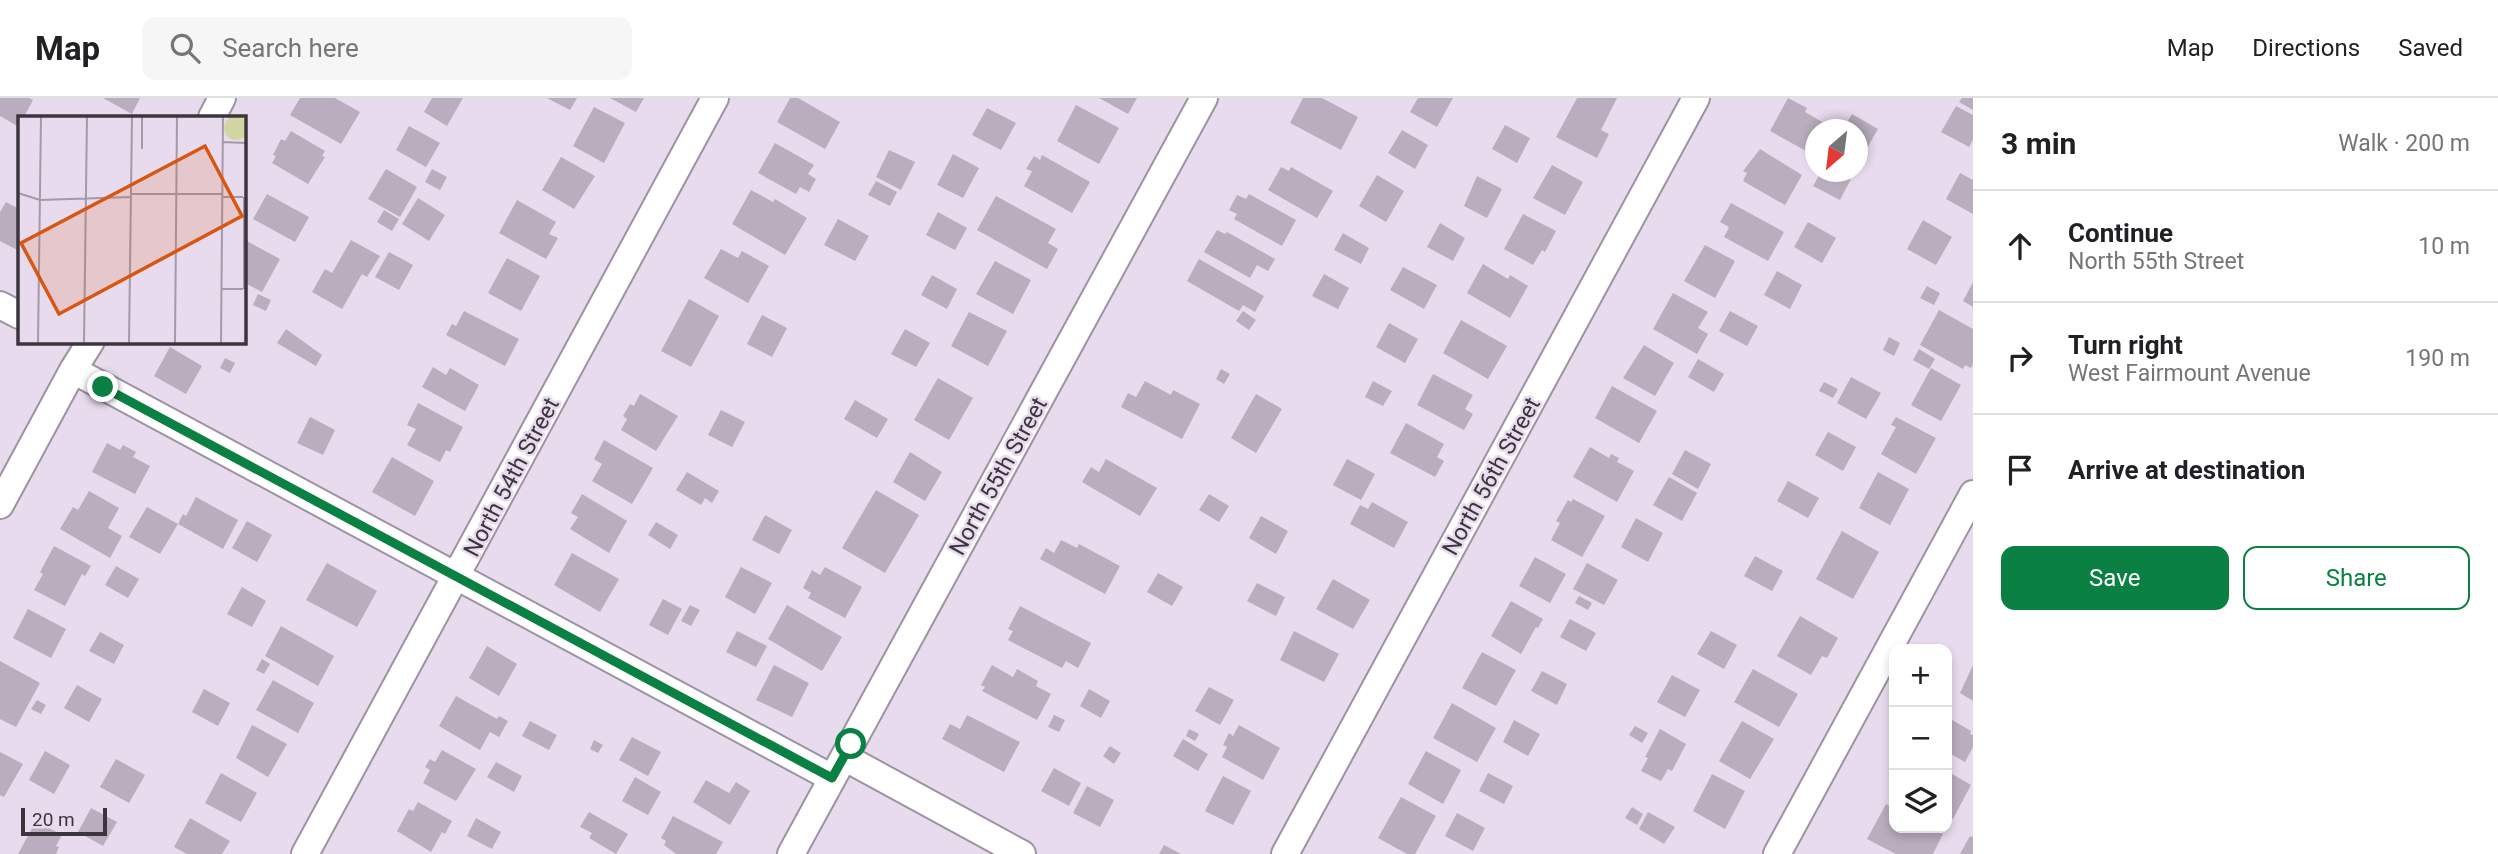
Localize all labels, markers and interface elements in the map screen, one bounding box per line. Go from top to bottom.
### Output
search box [142,17,632,80]
text: Map [35,29,100,68]
icon: search [166,29,204,67]
text: Search here [222,33,359,63]
text: Map [2167,34,2214,62]
text: Directions [2252,34,2360,62]
text: Saved [2398,34,2463,62]
inset map [18,116,245,343]
north arrow [1805,119,1868,182]
text: 3 min [2001,126,2076,161]
text: Walk · 200 m [2338,130,2470,157]
text: Continue [2068,218,2173,248]
icon: ahead [2001,227,2039,265]
text: 10 m [2418,233,2470,260]
text: North 55th Street [2068,248,2244,275]
text: Turn right [2068,330,2183,360]
icon: right [2001,339,2039,377]
text: 190 m [2405,345,2470,372]
text: West Fairmount Avenue [2068,360,2311,387]
route end [87,371,118,402]
street label: North 54th Street [458,393,565,561]
street label: North 55th Street [944,393,1053,560]
street label: North 56th Street [1437,393,1546,560]
icon: arrive [2001,451,2039,489]
text: Arrive at destination [2068,455,2305,485]
button: Save [2001,546,2229,610]
button: Share [2243,546,2470,610]
map controls [1889,644,1952,833]
button: + [1889,644,1952,707]
button: − [1889,707,1952,770]
route start [835,728,866,759]
button: layers [1889,770,1952,833]
scale bar [21,805,107,837]
text: 20 m [32,808,75,831]

